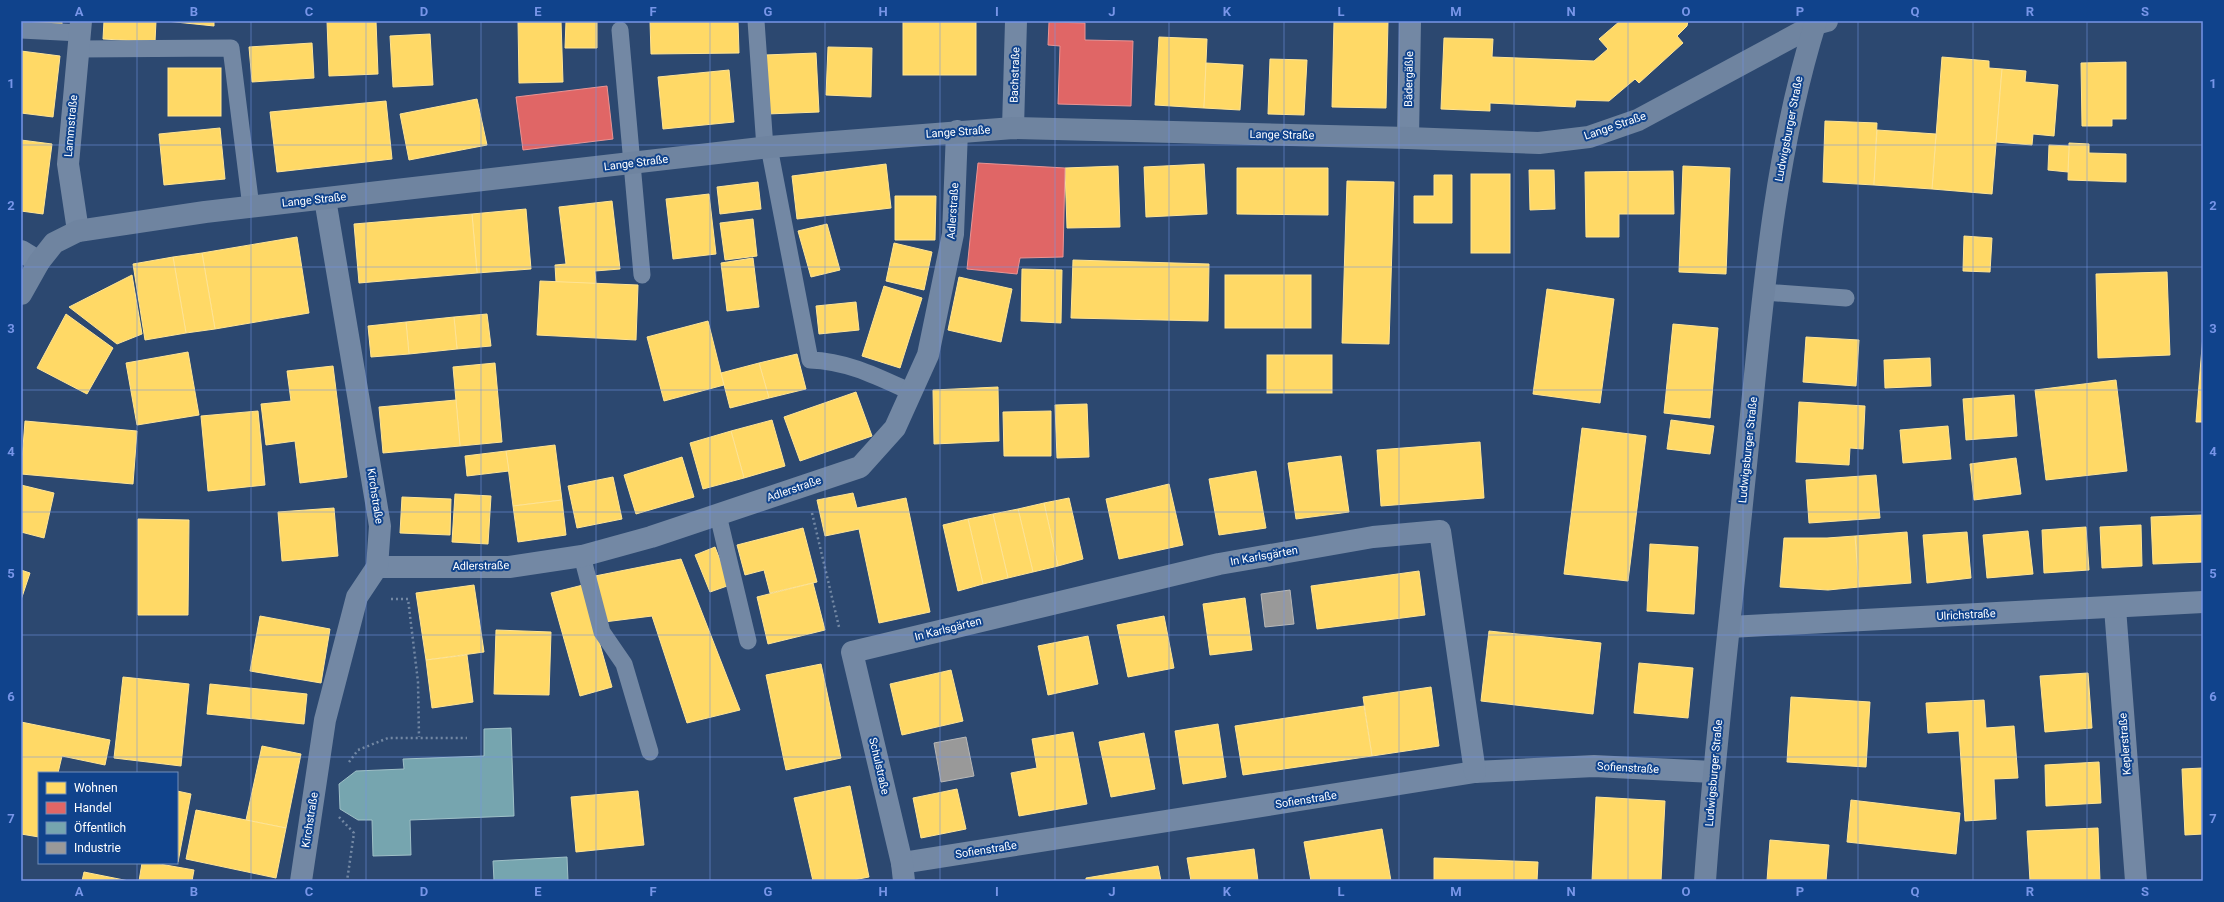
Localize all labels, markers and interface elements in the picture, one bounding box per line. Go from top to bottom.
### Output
text: A [75,4,84,19]
text: B [190,4,198,19]
text: C [305,4,314,19]
text: D [420,4,428,19]
text: E [534,4,542,19]
text: F [649,4,657,19]
text: G [764,4,773,19]
text: H [878,4,888,19]
text: I [995,4,999,19]
text: J [1108,4,1116,19]
text: K [1223,4,1232,19]
text: L [1337,4,1345,19]
text: M [1450,4,1462,19]
text: N [1566,4,1576,19]
text: O [1682,4,1691,19]
text: P [1796,4,1804,19]
text: Q [1911,4,1920,19]
text: R [2026,4,2035,19]
text: S [2141,4,2149,19]
street label: Bachstraße [1008,47,1022,103]
street label: Bädergäßle [1402,51,1416,107]
street label: Ludwigsburger Straße [1772,75,1806,183]
text: 1 [7,76,15,91]
text: 1 [2209,76,2217,91]
street label: Lammstraße [62,94,80,158]
street label: Lange Straße [1582,109,1648,143]
street label: Lange Straße [925,123,991,141]
street label: Lange Straße [1250,128,1315,142]
street label: Lange Straße [603,153,669,173]
street label: Adlerstraße [945,182,961,240]
street label: Lange Straße [281,190,347,210]
text: 2 [7,198,15,213]
text: 2 [2209,198,2217,213]
text: 3 [7,321,15,336]
text: 3 [2209,321,2217,336]
street label: Ludwigsburger Straße [1736,396,1760,504]
text: 4 [7,444,15,459]
text: 4 [2209,444,2217,459]
street label: Kirchstraße [364,467,386,525]
street label: Adlerstraße [765,474,823,504]
street label: In Karlsgärten [1229,544,1299,568]
street label: Adlerstraße [453,559,510,573]
text: 5 [7,566,15,581]
text: 5 [2209,566,2217,581]
street label: Ulrichstraße [1936,607,1996,623]
street label: In Karlsgärten [913,614,983,644]
text: 6 [7,689,15,704]
text: 6 [2209,689,2217,704]
street label: Keplerstraße [2116,712,2134,775]
street label: Ludwigsburger Straße [1703,719,1725,827]
street label: Schulstraße [866,736,892,796]
street label: Sofienstraße [1597,760,1659,776]
legend [38,772,178,864]
text: Wohnen [74,781,118,795]
street label: Sofienstraße [1274,789,1338,811]
street label: Kirchstraße [299,791,321,849]
text: Handel [74,801,112,815]
text: 7 [7,811,15,826]
text: 7 [2209,811,2217,826]
text: Öffentlich [74,820,126,835]
street label: Sofienstraße [954,839,1018,861]
text: Industrie [74,841,121,855]
text: A [75,884,84,899]
text: B [190,884,198,899]
text: C [305,884,314,899]
text: D [420,884,428,899]
text: E [534,884,542,899]
text: F [649,884,657,899]
text: G [764,884,773,899]
text: H [878,884,888,899]
text: I [995,884,999,899]
text: J [1108,884,1116,899]
text: K [1223,884,1232,899]
text: L [1337,884,1345,899]
text: M [1450,884,1462,899]
text: N [1566,884,1576,899]
text: O [1682,884,1691,899]
text: P [1796,884,1804,899]
text: Q [1911,884,1920,899]
text: R [2026,884,2035,899]
text: S [2141,884,2149,899]

